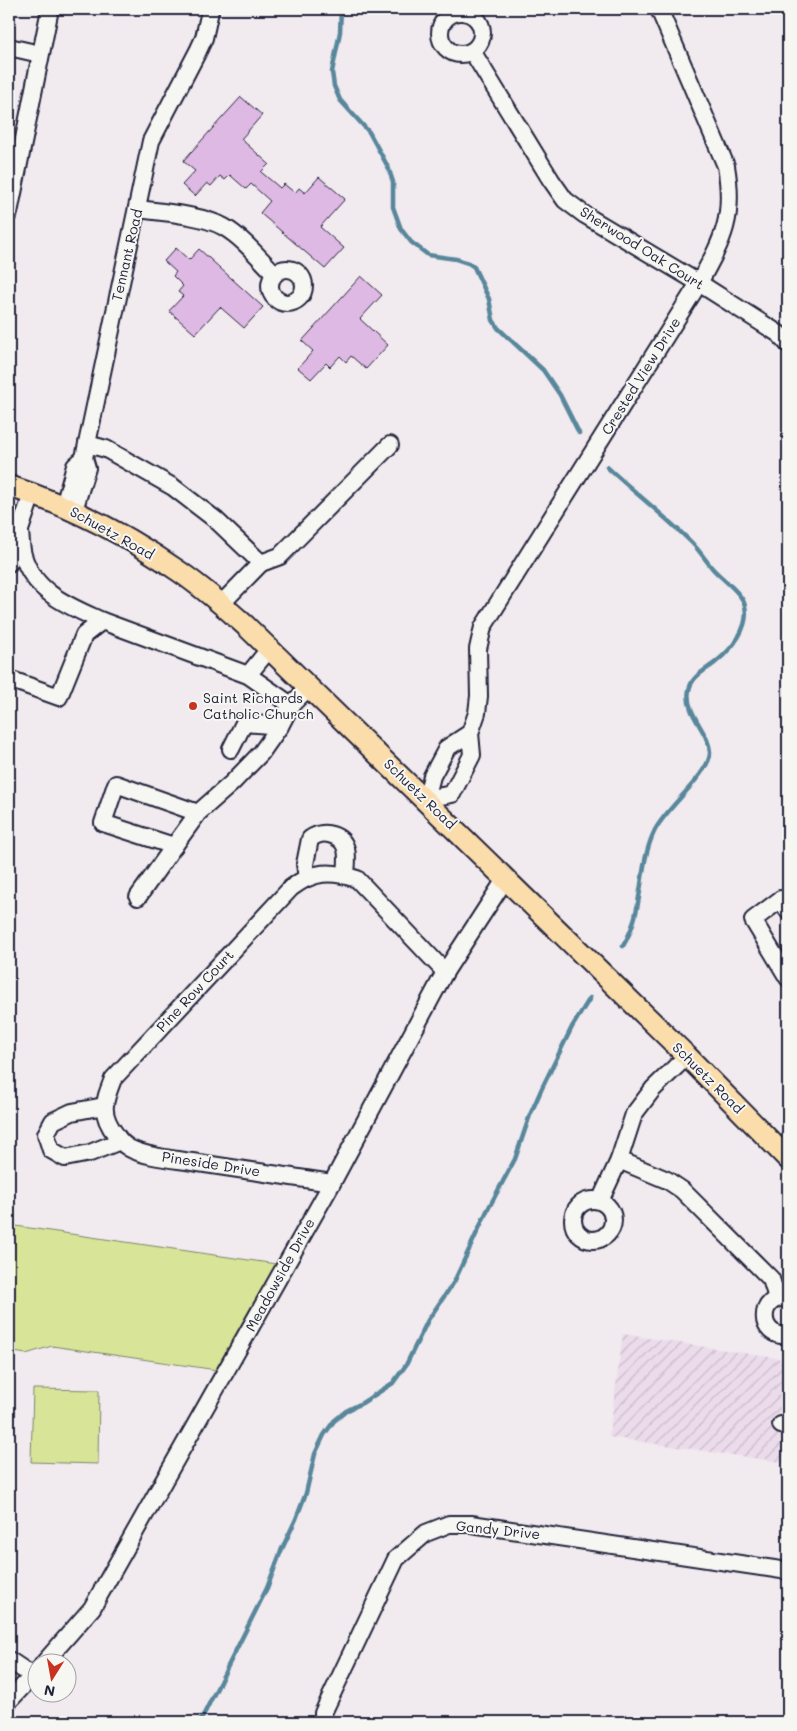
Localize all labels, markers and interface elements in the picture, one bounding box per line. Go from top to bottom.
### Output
street label: Sherwood Oak Court [577,202,708,294]
street label: Tennant Road [107,207,146,303]
street label: Crested View Drive [597,313,684,438]
street label: Schuetz Road [67,502,158,564]
place label: Saint Richards Catholic Church [203,688,313,723]
marker: Saint Richards Catholic Church [187,700,199,712]
street label: Schuetz Road [380,754,461,833]
street label: Pine Row Court [152,946,238,1036]
street label: Schuetz Road [669,1038,748,1118]
street label: Pineside Drive [161,1146,262,1181]
street label: Meadowside Drive [241,1215,319,1335]
street label: Gandy Drive [455,1516,541,1543]
north arrow [28,1654,78,1704]
text: N [42,1681,56,1702]

